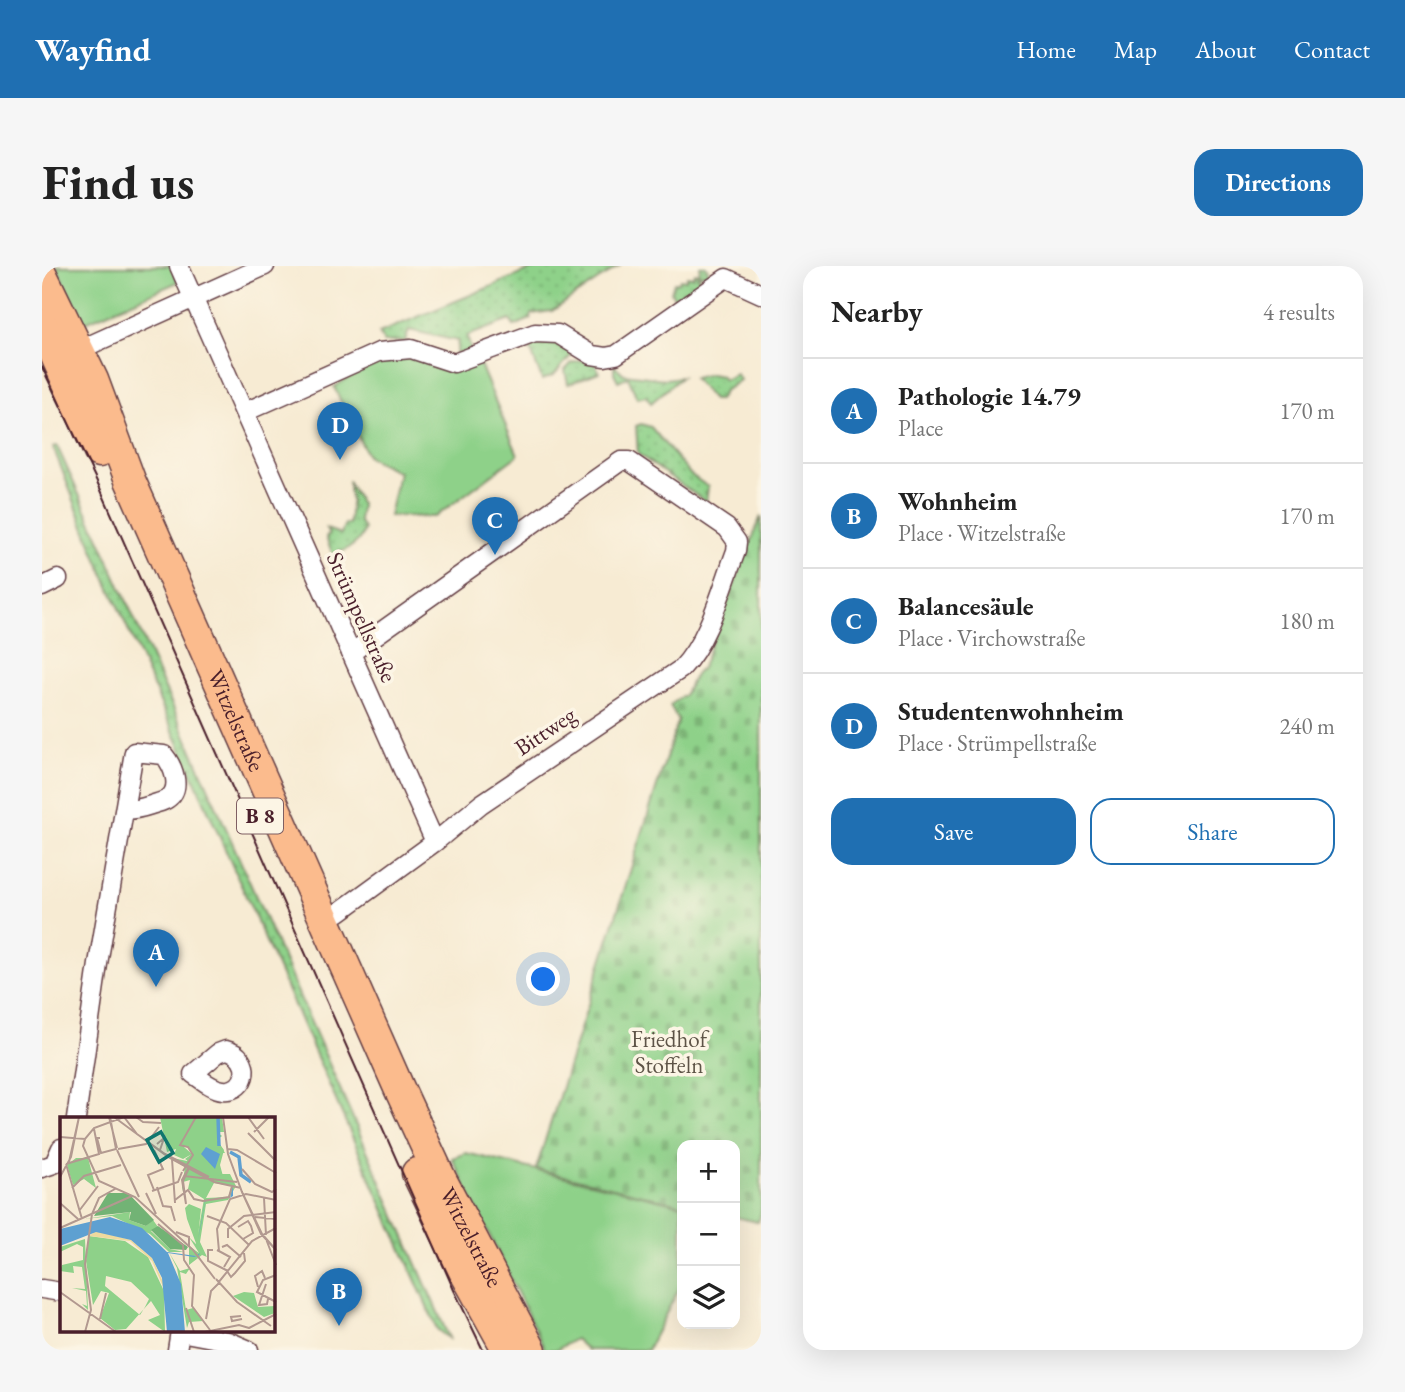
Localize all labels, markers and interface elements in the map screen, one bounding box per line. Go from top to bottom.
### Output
text: Wayfind [35,28,151,71]
text: Home [1016,34,1076,65]
text: Map [1114,34,1157,65]
text: About [1195,34,1256,65]
text: Contact [1294,34,1370,65]
button: Directions [1194,149,1363,216]
text: Find us [42,150,194,214]
text: Nearby [831,292,923,331]
text: 4 results [1263,297,1335,327]
text: Pathologie 14.79 [898,379,1081,413]
text: A [846,396,862,426]
text: 170 m [1279,396,1335,426]
pin: D [317,402,363,460]
text: Place [898,413,943,443]
text: Wohnheim [898,484,1017,518]
pin: C [472,497,518,555]
text: B [847,501,861,531]
text: 170 m [1279,501,1335,531]
text: Place · Witzelstraße [898,518,1066,548]
street label: Strümpellstraße [320,547,404,687]
text: Balancesäule [898,589,1034,623]
text: C [846,606,862,636]
text: 180 m [1279,606,1335,636]
text: Place · Virchowstraße [898,623,1085,653]
street label: Witzelstraße [201,664,272,776]
text: Studentenwohnheim [898,694,1124,728]
street label: Bittweg [509,699,582,762]
text: D [845,711,863,741]
text: 240 m [1279,711,1335,741]
text: Place · Strümpellstraße [898,728,1097,758]
road number: B 8 [237,798,283,834]
button: Save [831,798,1076,865]
button: Share [1090,798,1335,865]
pin: A [133,929,179,987]
your location [526,962,560,996]
park label: Friedhof Stoffeln [631,1024,710,1080]
inset map [60,1117,275,1332]
map controls [677,1140,740,1329]
button: + [677,1140,740,1203]
street label: Witzelstraße [433,1182,510,1292]
button: − [677,1203,740,1266]
button: layers [677,1266,740,1329]
pin: B [316,1268,362,1326]

